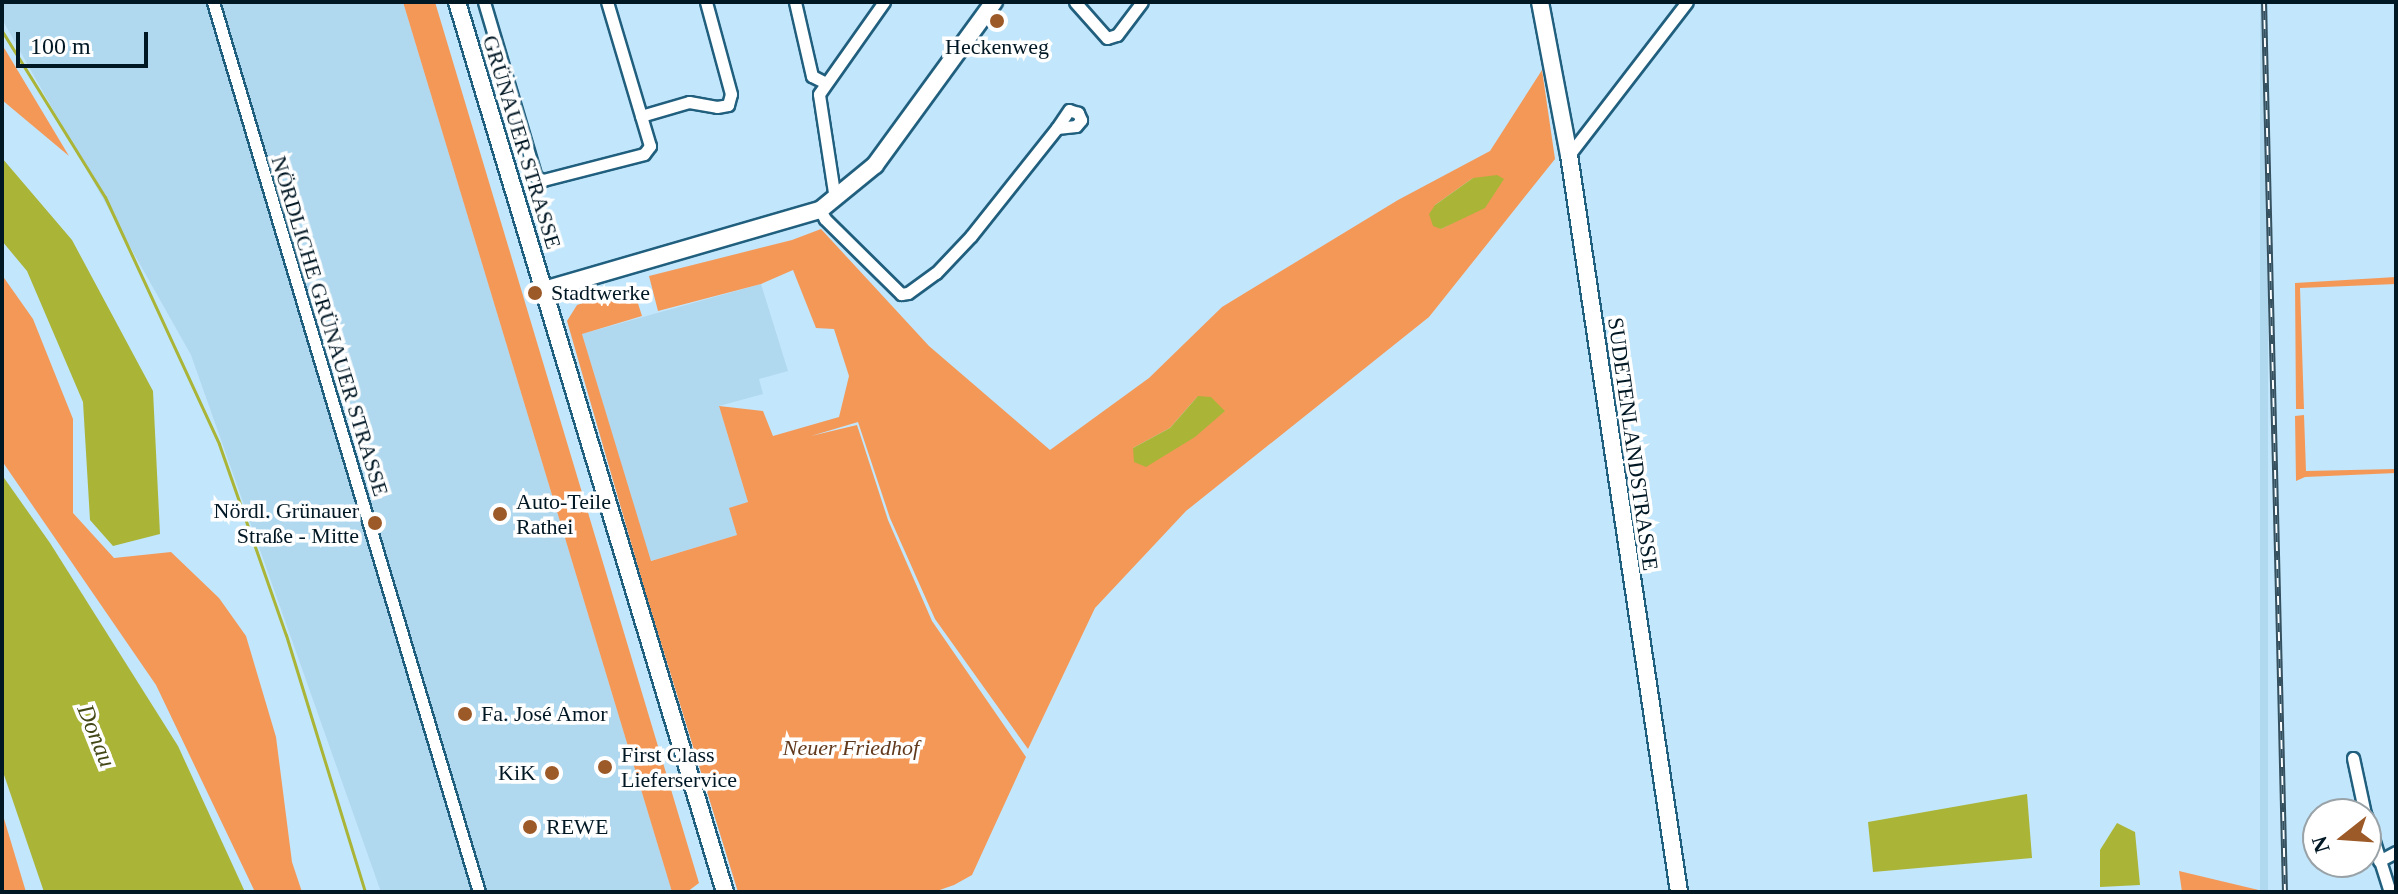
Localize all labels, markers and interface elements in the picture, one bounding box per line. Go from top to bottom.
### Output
marker: Heckenweg [988,12,1006,30]
scale bar [20,16,152,66]
street label: GRÜNAUER STRASSE [477,32,567,252]
text: 100 m [30,33,91,59]
place label: Heckenweg [945,34,1049,60]
street label: NÖRDLICHE GRÜNAUER STRASSE [266,153,394,499]
place label: Stadtwerke [551,280,650,306]
marker: Stadtwerke [526,284,544,302]
street label: SUDETENLANDSTRASSE [1602,316,1664,572]
place label: Auto-Teile Rathei [516,488,611,540]
place label: Nördl. Grünauer Straße - Mitte [214,497,359,548]
marker: Auto-Teile Rathei [491,505,509,523]
marker: Nördl. Grünauer Straße - Mitte [366,514,384,532]
water label: Donau [70,700,122,772]
place label: Fa. José Amor [481,701,609,727]
marker: Fa. José Amor [456,705,474,723]
park label: Neuer Friedhof [783,735,919,761]
place label: First Class Lieferservice [621,741,737,792]
marker: First Class Lieferservice [596,758,614,776]
place label: KiK [498,760,536,786]
marker: KiK [543,764,561,782]
north arrow [2302,798,2382,878]
place label: REWE [546,814,608,840]
marker: REWE [521,818,539,836]
text: N [2306,833,2335,856]

